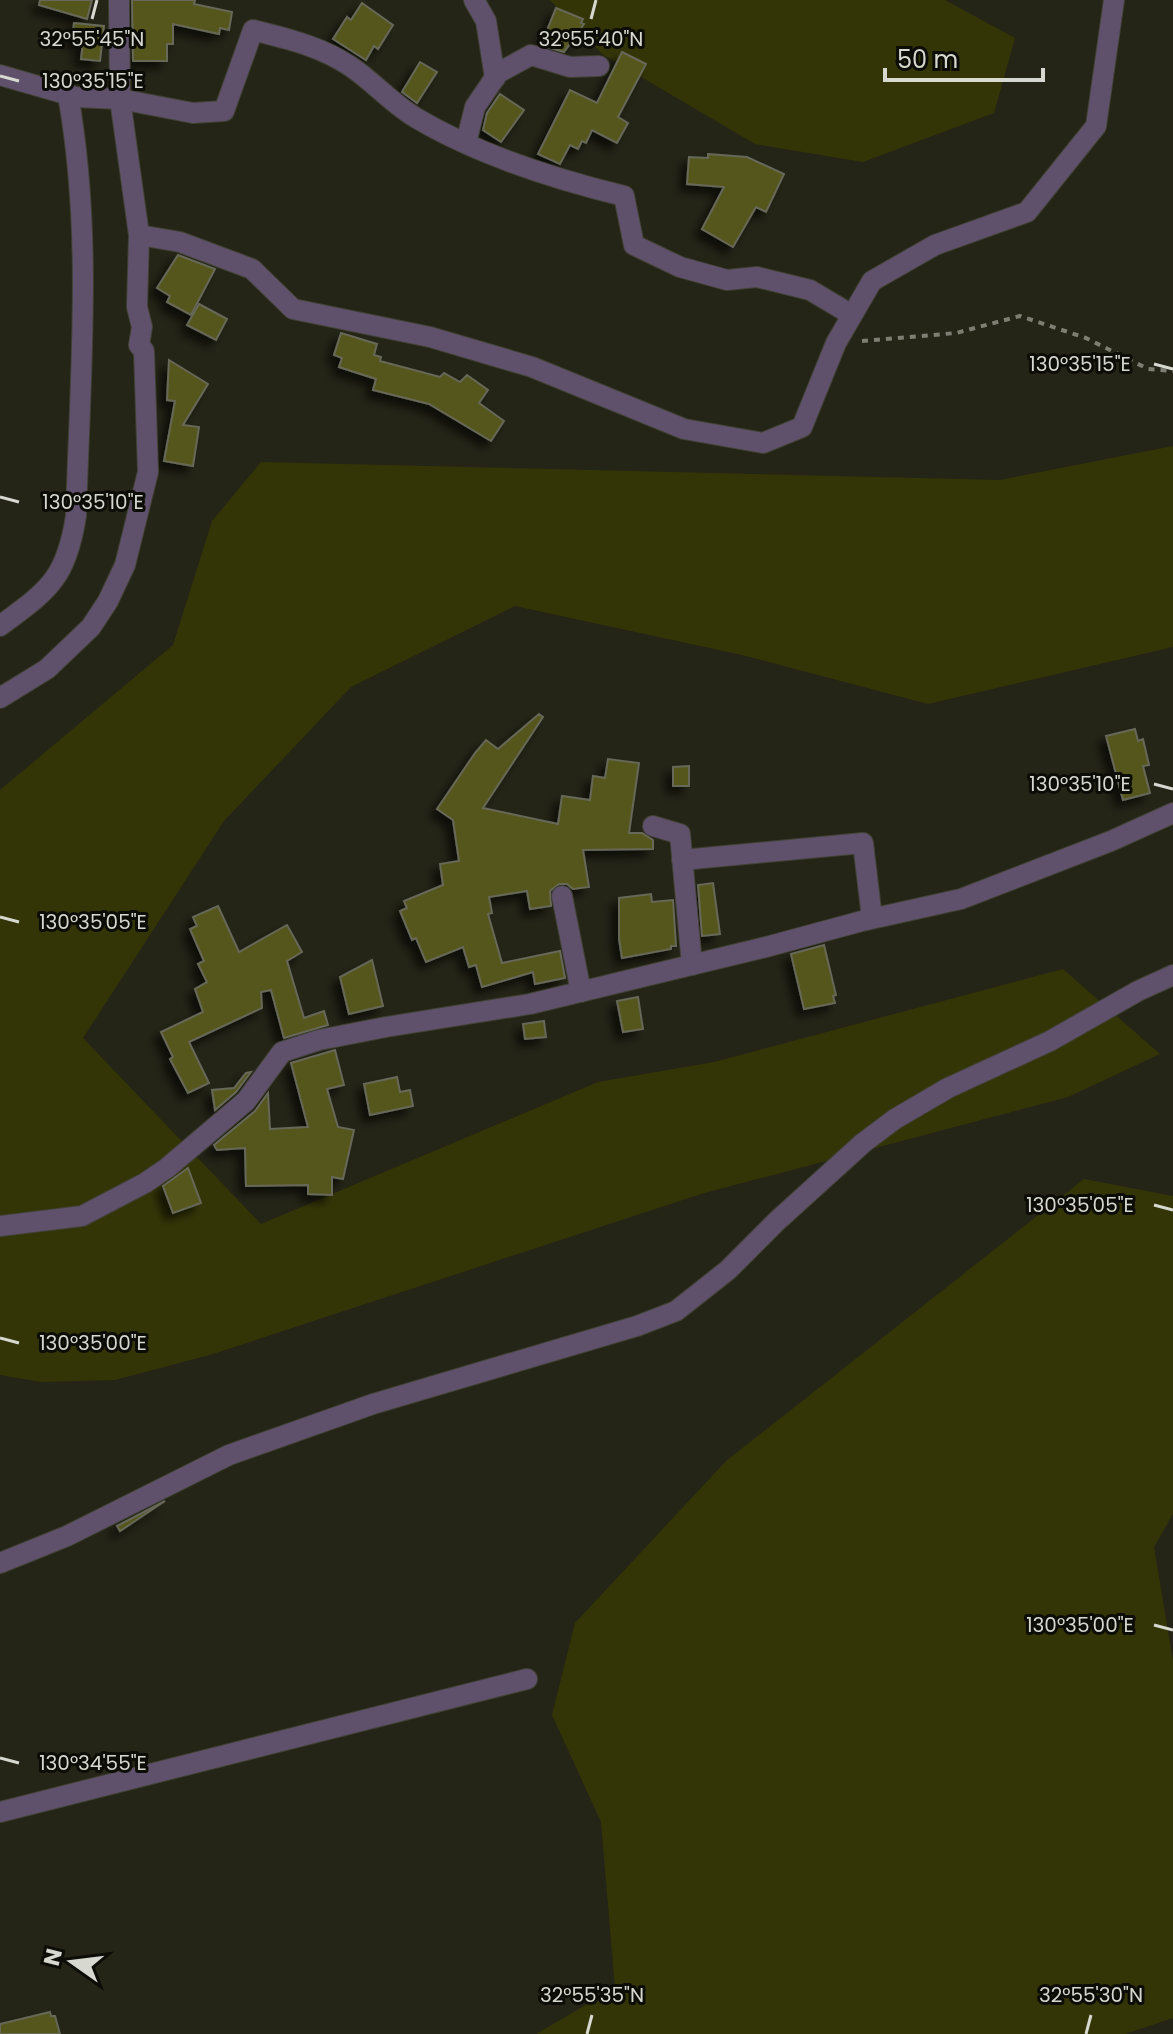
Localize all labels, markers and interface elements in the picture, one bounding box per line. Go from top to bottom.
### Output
text: 32°55'45"N [40,25,144,53]
text: 32°55'40"N [539,25,643,53]
scale bar [885,32,1043,82]
text: 50 m [897,43,958,76]
text: 130°35'15"E [42,67,144,95]
text: 130°35'15"E [1029,350,1131,378]
text: 130°35'10"E [42,488,144,516]
text: 130°35'10"E [1029,770,1131,798]
text: 130°35'05"E [39,908,147,936]
text: 130°35'05"E [1026,1191,1134,1219]
text: 130°35'00"E [39,1329,147,1357]
text: 130°35'00"E [1026,1611,1134,1639]
text: 130°34'55"E [39,1749,147,1777]
north arrow [32,1922,112,2002]
text: N [36,1946,70,1969]
text: 32°55'35"N [540,1981,644,2009]
text: 32°55'30"N [1039,1981,1143,2009]

